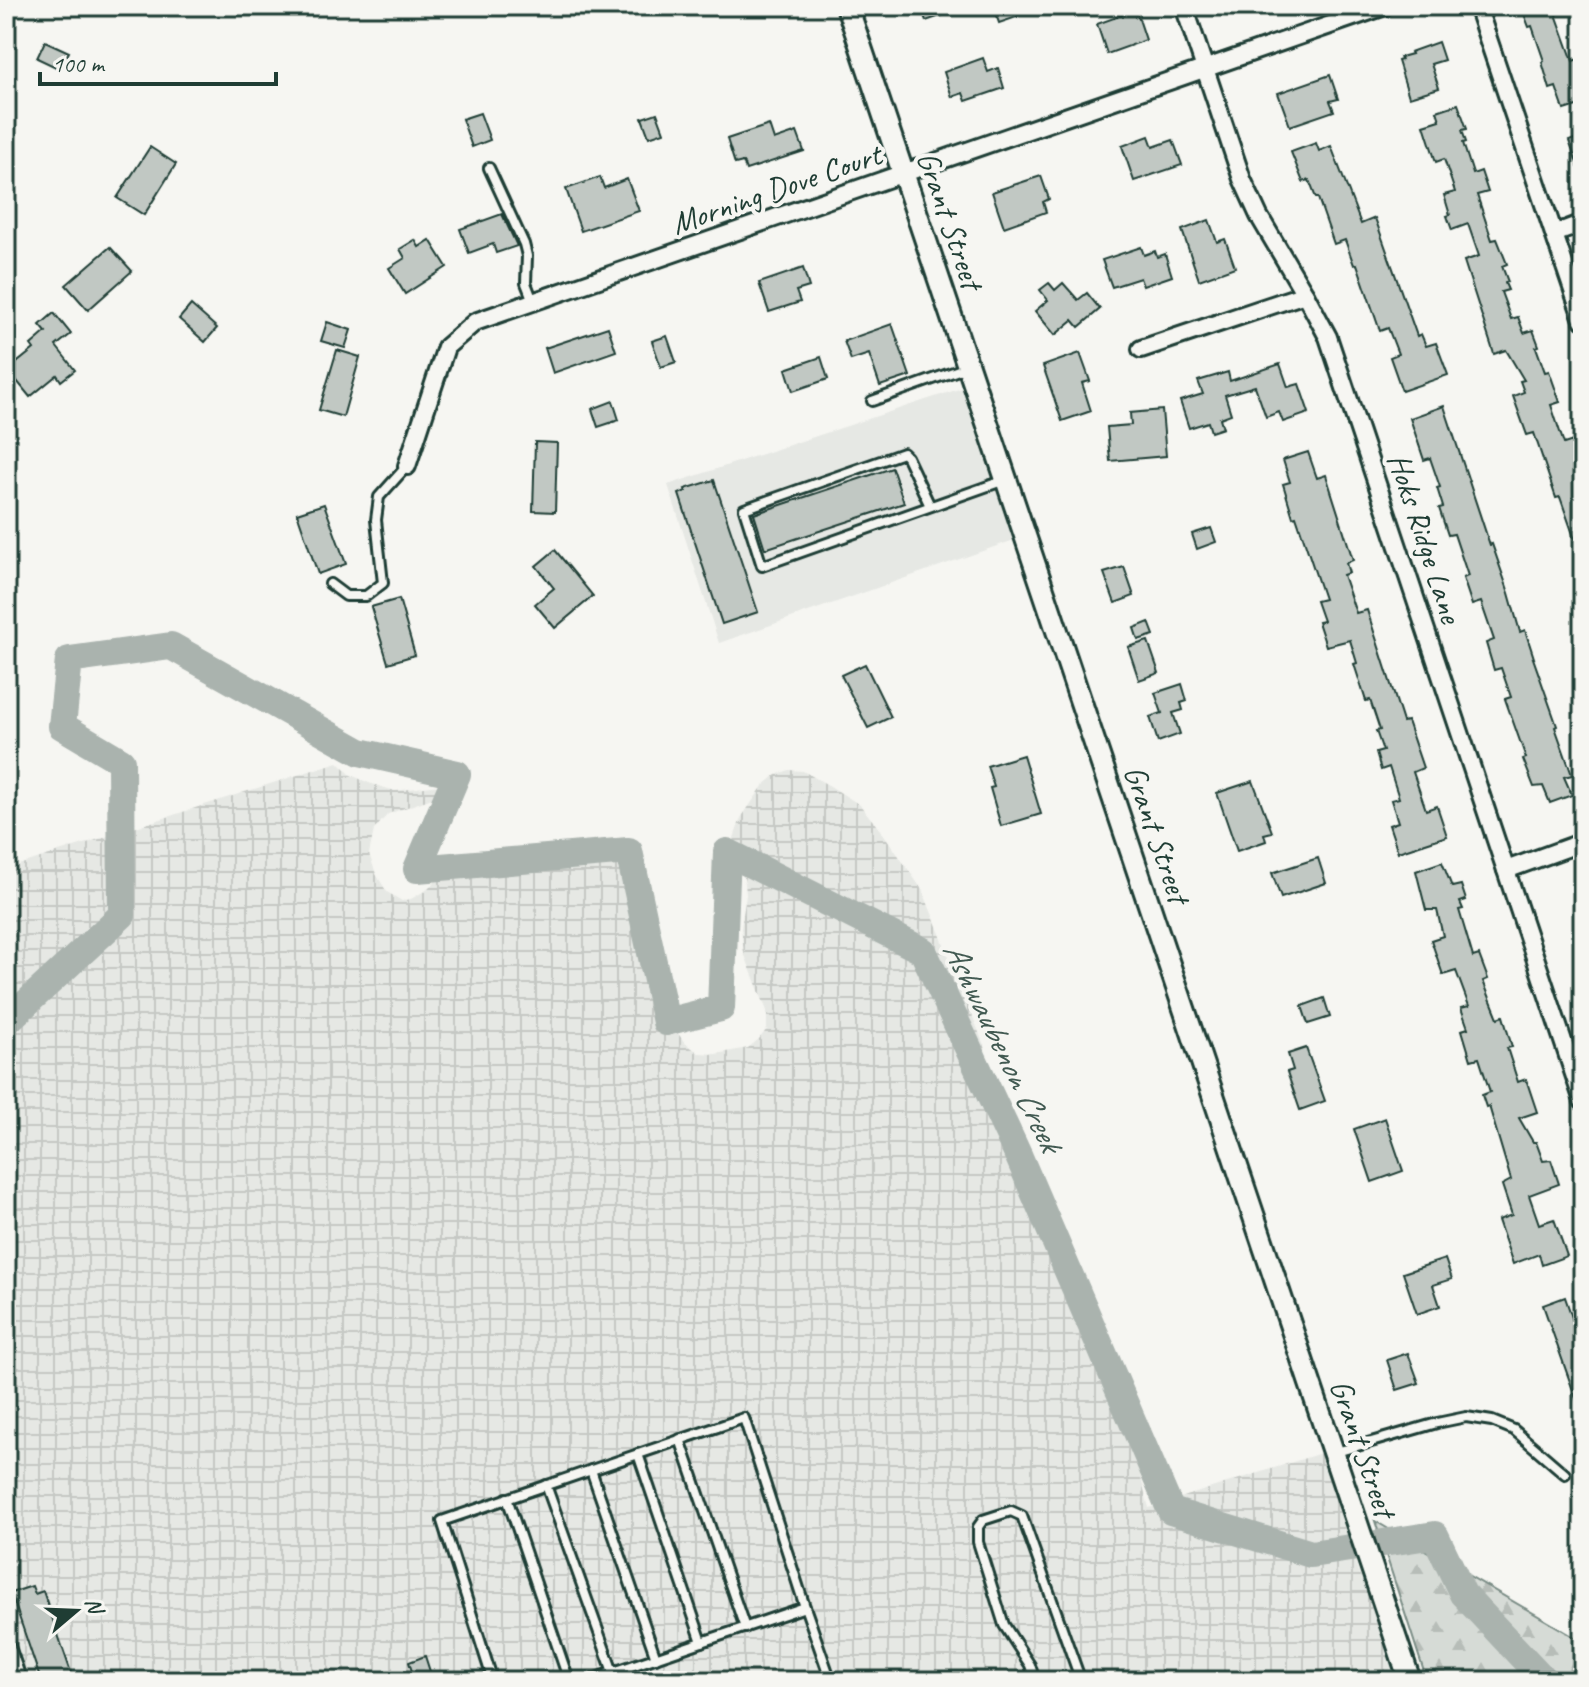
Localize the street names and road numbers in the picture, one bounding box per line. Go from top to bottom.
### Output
street label: Morning Dove Court [666,133,889,244]
street label: Grant Street [907,146,994,298]
street label: Hoks Ridge Lane [1378,448,1473,631]
street label: Grant Street [1114,760,1201,912]
street label: Grant Street [1320,1374,1407,1526]

